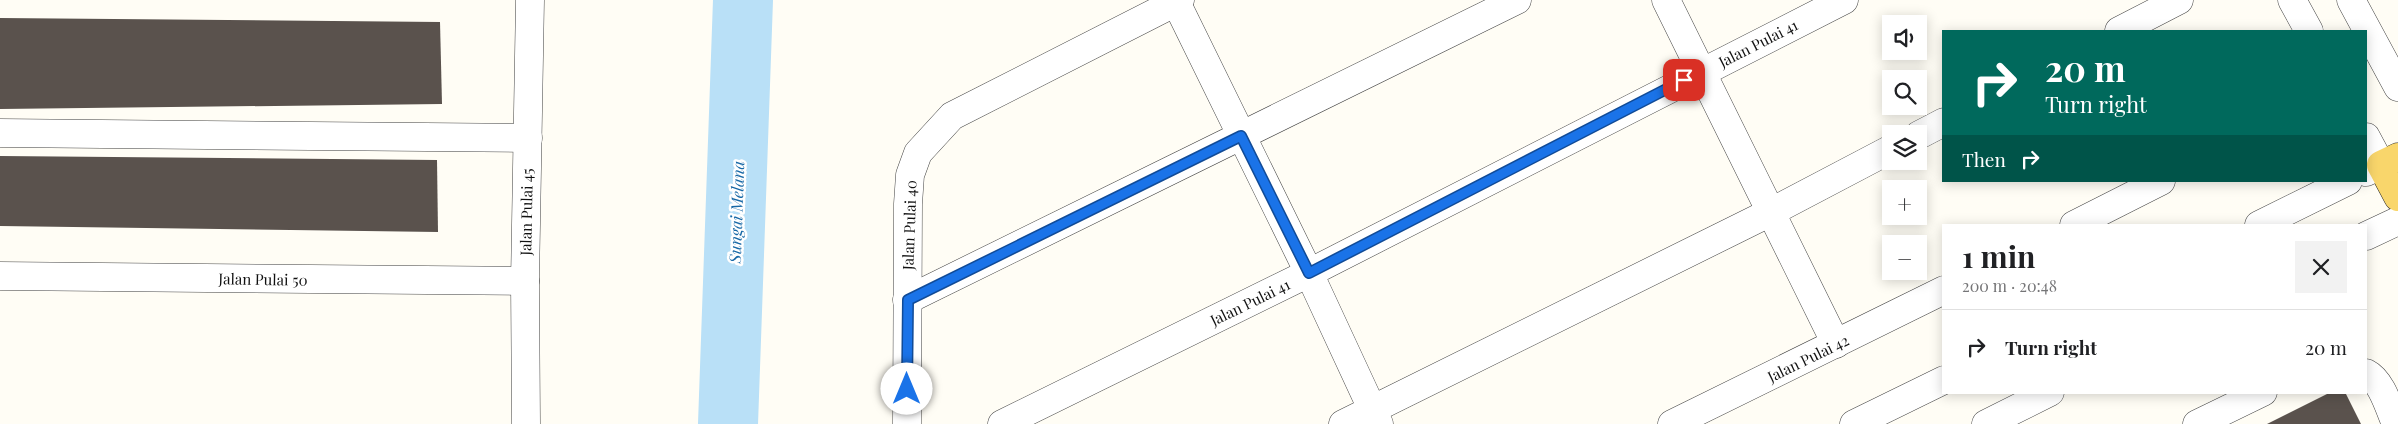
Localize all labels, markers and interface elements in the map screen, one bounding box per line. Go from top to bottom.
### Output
street label: Jalan Pulai 41 [1714,14,1801,72]
map controls [1882,15,1927,280]
button: sound [1882,15,1927,60]
text: 20 m [2045,44,2126,91]
icon: right [1962,50,2027,115]
pin [1663,59,1705,101]
icon: arrive [1670,66,1698,94]
button: search [1882,70,1927,115]
text: Turn right [2045,89,2147,119]
button: layers [1882,125,1927,170]
icon: right [2016,145,2044,173]
text: Then [1962,146,2006,172]
water label: Sungai Melana [724,160,748,265]
street label: Jalan Pulai 45 [515,168,537,257]
street label: Jalan Pulai 40 [897,180,921,271]
button: + [1882,180,1927,225]
button: − [1882,235,1927,280]
text: 1 min [1962,236,2036,276]
button: close [2295,241,2347,293]
street label: Jalan Pulai 50 [217,268,308,290]
street label: Jalan Pulai 41 [1206,274,1294,330]
text: 200 m · 20:48 [1962,275,2057,296]
street label: Jalan Pulai 42 [1763,330,1852,387]
icon: right [1962,333,1990,361]
text: Turn right [2005,334,2097,360]
text: 20 m [2305,334,2347,360]
position arrow [880,362,932,414]

